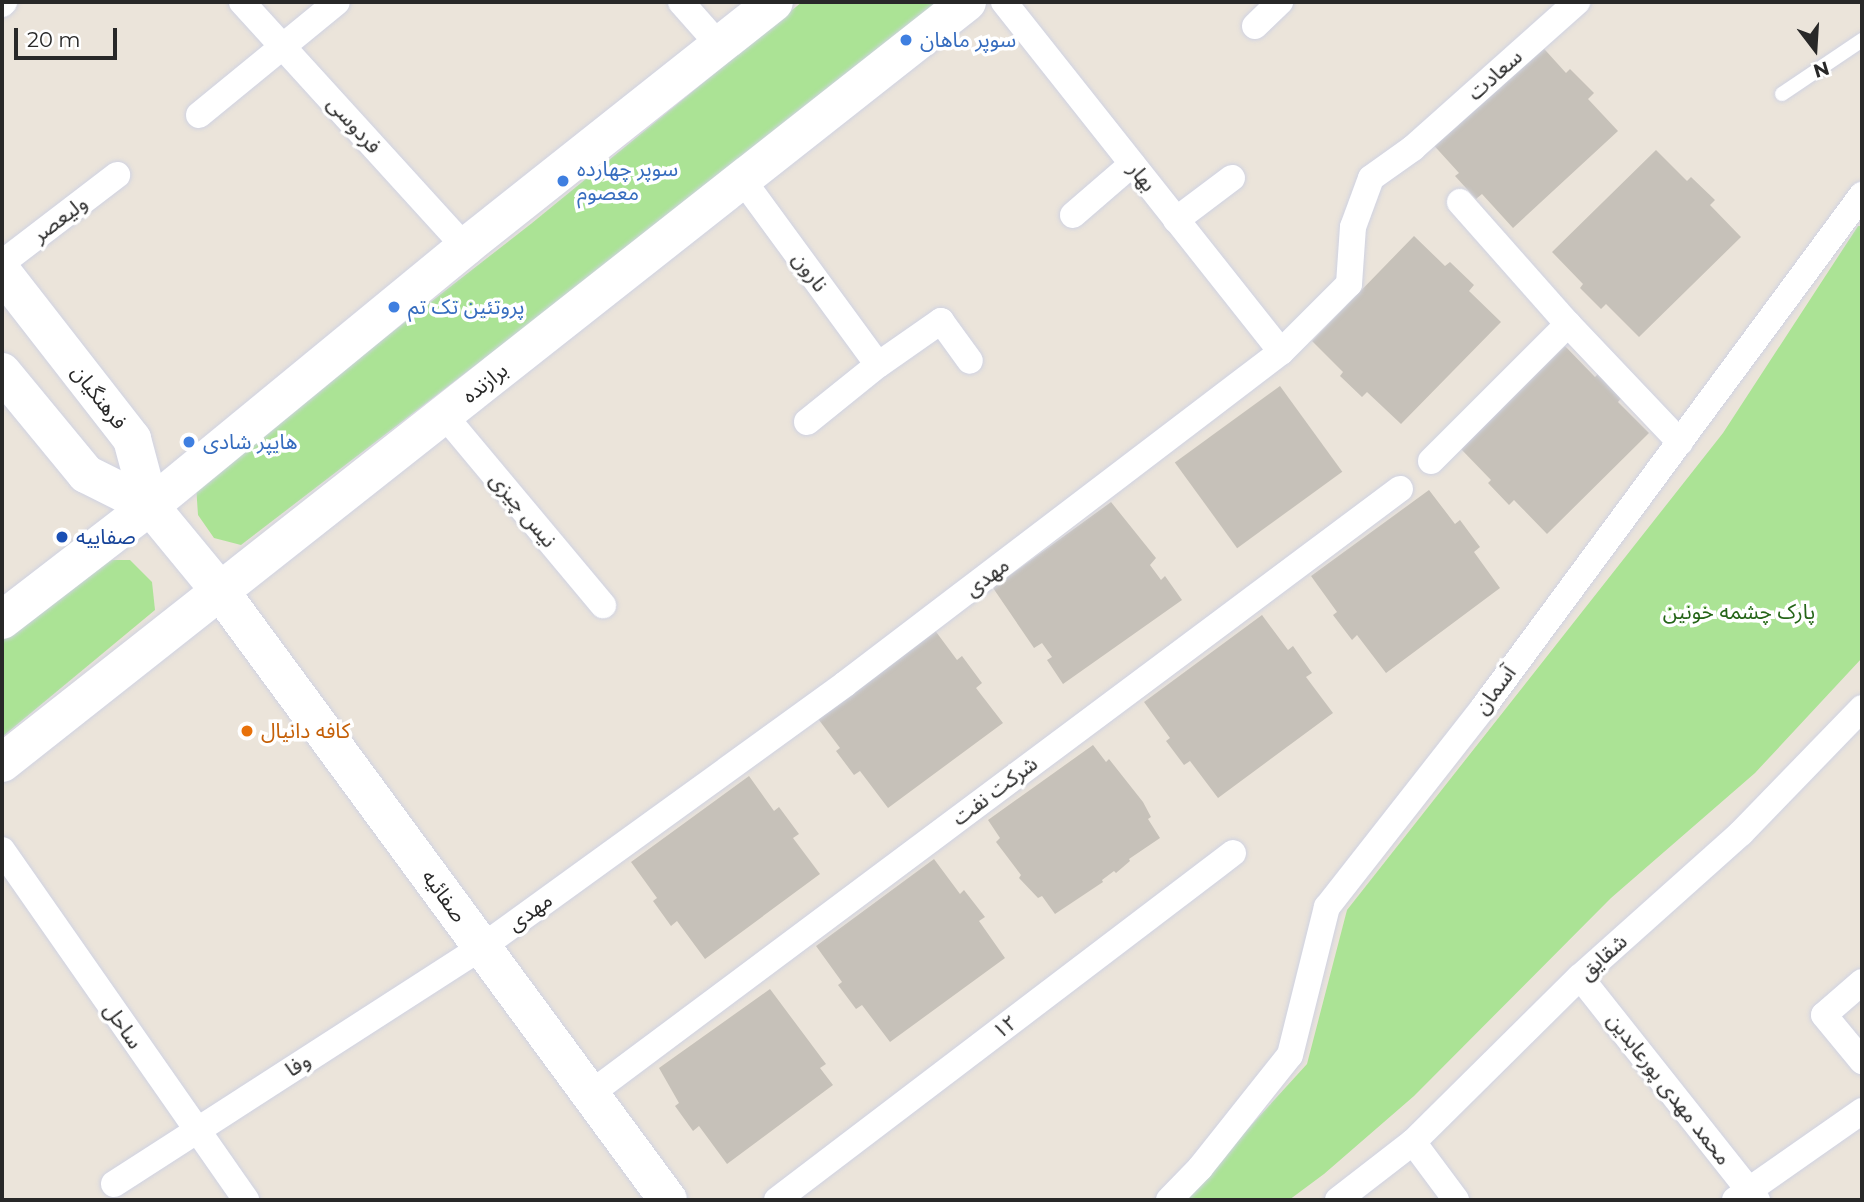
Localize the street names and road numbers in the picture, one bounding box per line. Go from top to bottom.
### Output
street label: سعادت [1463,44,1527,106]
street label: فردوسی [322,91,386,159]
street label: بهار [1123,157,1161,197]
street label: ولیعصر [28,190,92,248]
street label: نارون [787,247,833,297]
street label: برازنده [457,357,513,409]
street label: فرهنگیان [66,360,132,434]
street label: نیس چیزی [484,467,562,553]
street label: مهدی [960,552,1014,602]
street label: آسمان [1469,661,1521,719]
street label: شرکت نفت [947,751,1043,831]
street label: صفائیه [416,865,472,927]
street label: مهدی [503,887,557,937]
street label: شقایق [1574,929,1632,985]
street label: ساحل [98,998,148,1054]
street label: محمد مهدی پورعابدین [1602,1008,1736,1170]
street label: ۱۲ [988,1010,1022,1044]
street label: وفا [281,1048,315,1082]

